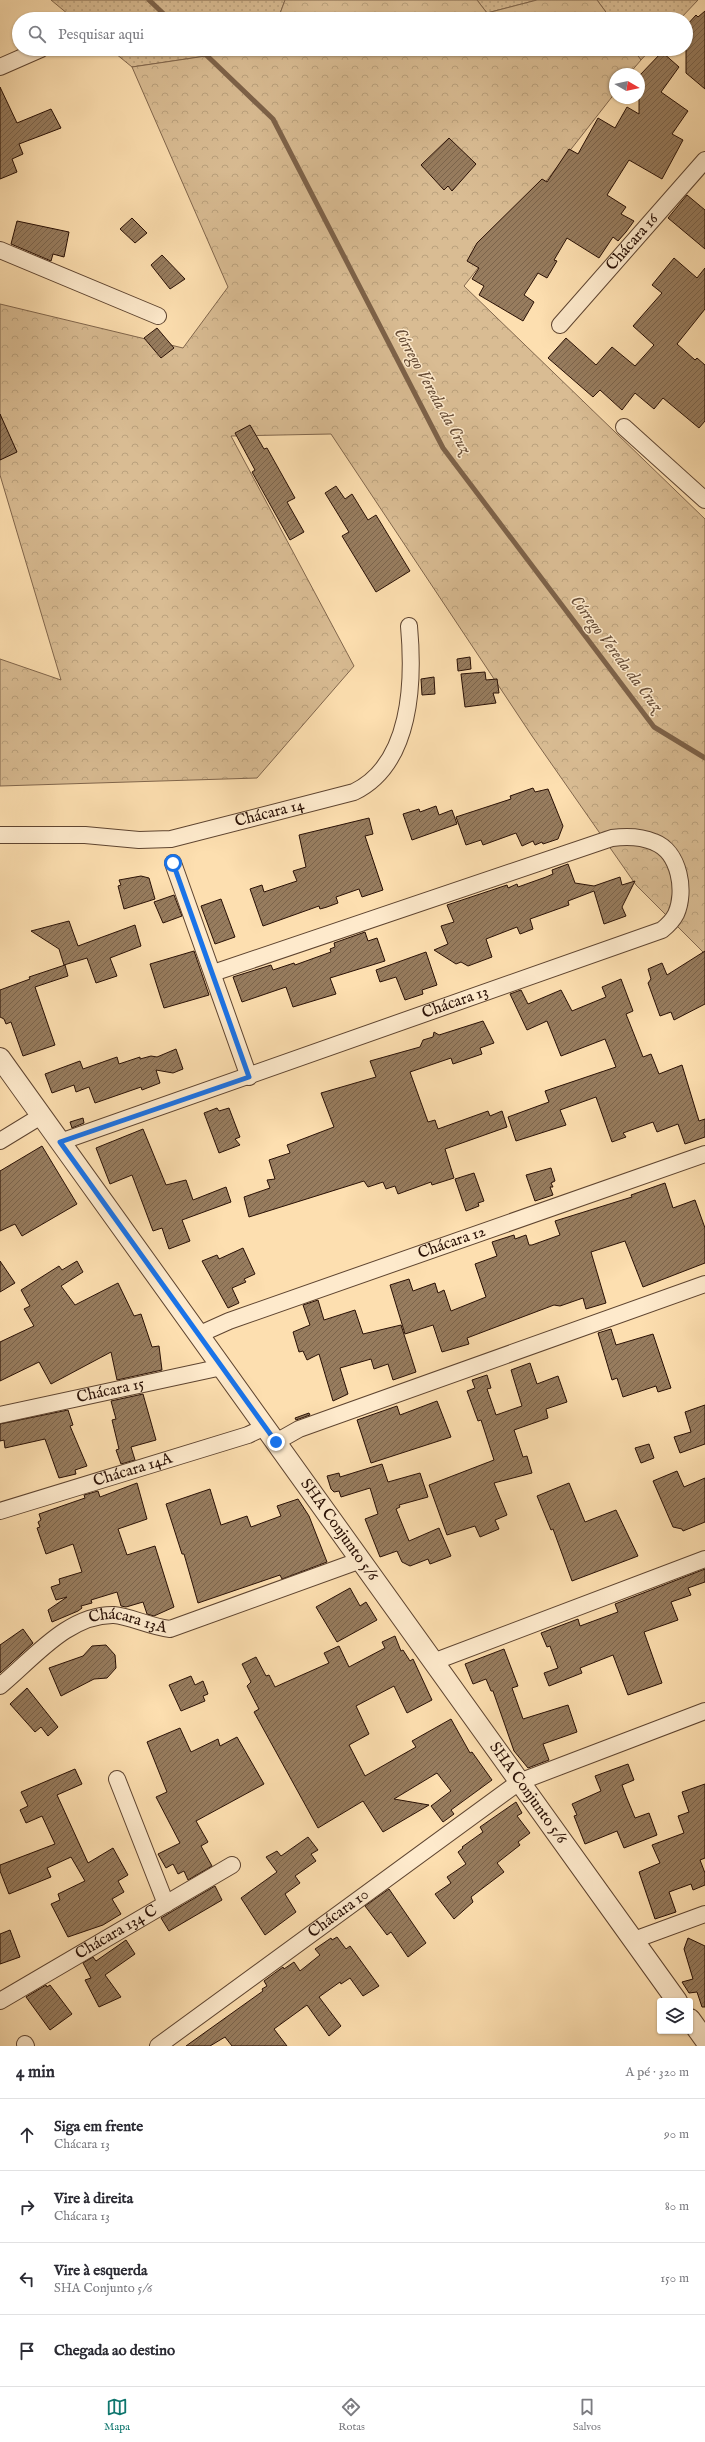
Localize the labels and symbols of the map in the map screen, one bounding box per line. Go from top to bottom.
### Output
north arrow [609,68,645,104]
street label: Chácara 16 [602,209,663,275]
water label: Córrego Vereda da Cruz [389,324,476,459]
water label: Córrego Vereda da Cruz [565,591,668,718]
street label: Chácara 14 [233,795,306,832]
route start [164,854,182,872]
street label: Chácara 13 [419,982,491,1024]
street label: Chácara 12 [415,1222,488,1264]
street label: Chácara 15 [75,1374,146,1408]
route end [267,1433,285,1451]
street label: Chácara 14A [91,1448,176,1492]
street label: SHA Conjunto 5/6 [295,1475,382,1585]
street label: Chácara 13A [86,1605,170,1639]
street label: SHA Conjunto 5/6 [484,1738,571,1848]
street label: Chácara 10 [304,1885,373,1943]
street label: Chácara 134 C [72,1901,161,1965]

